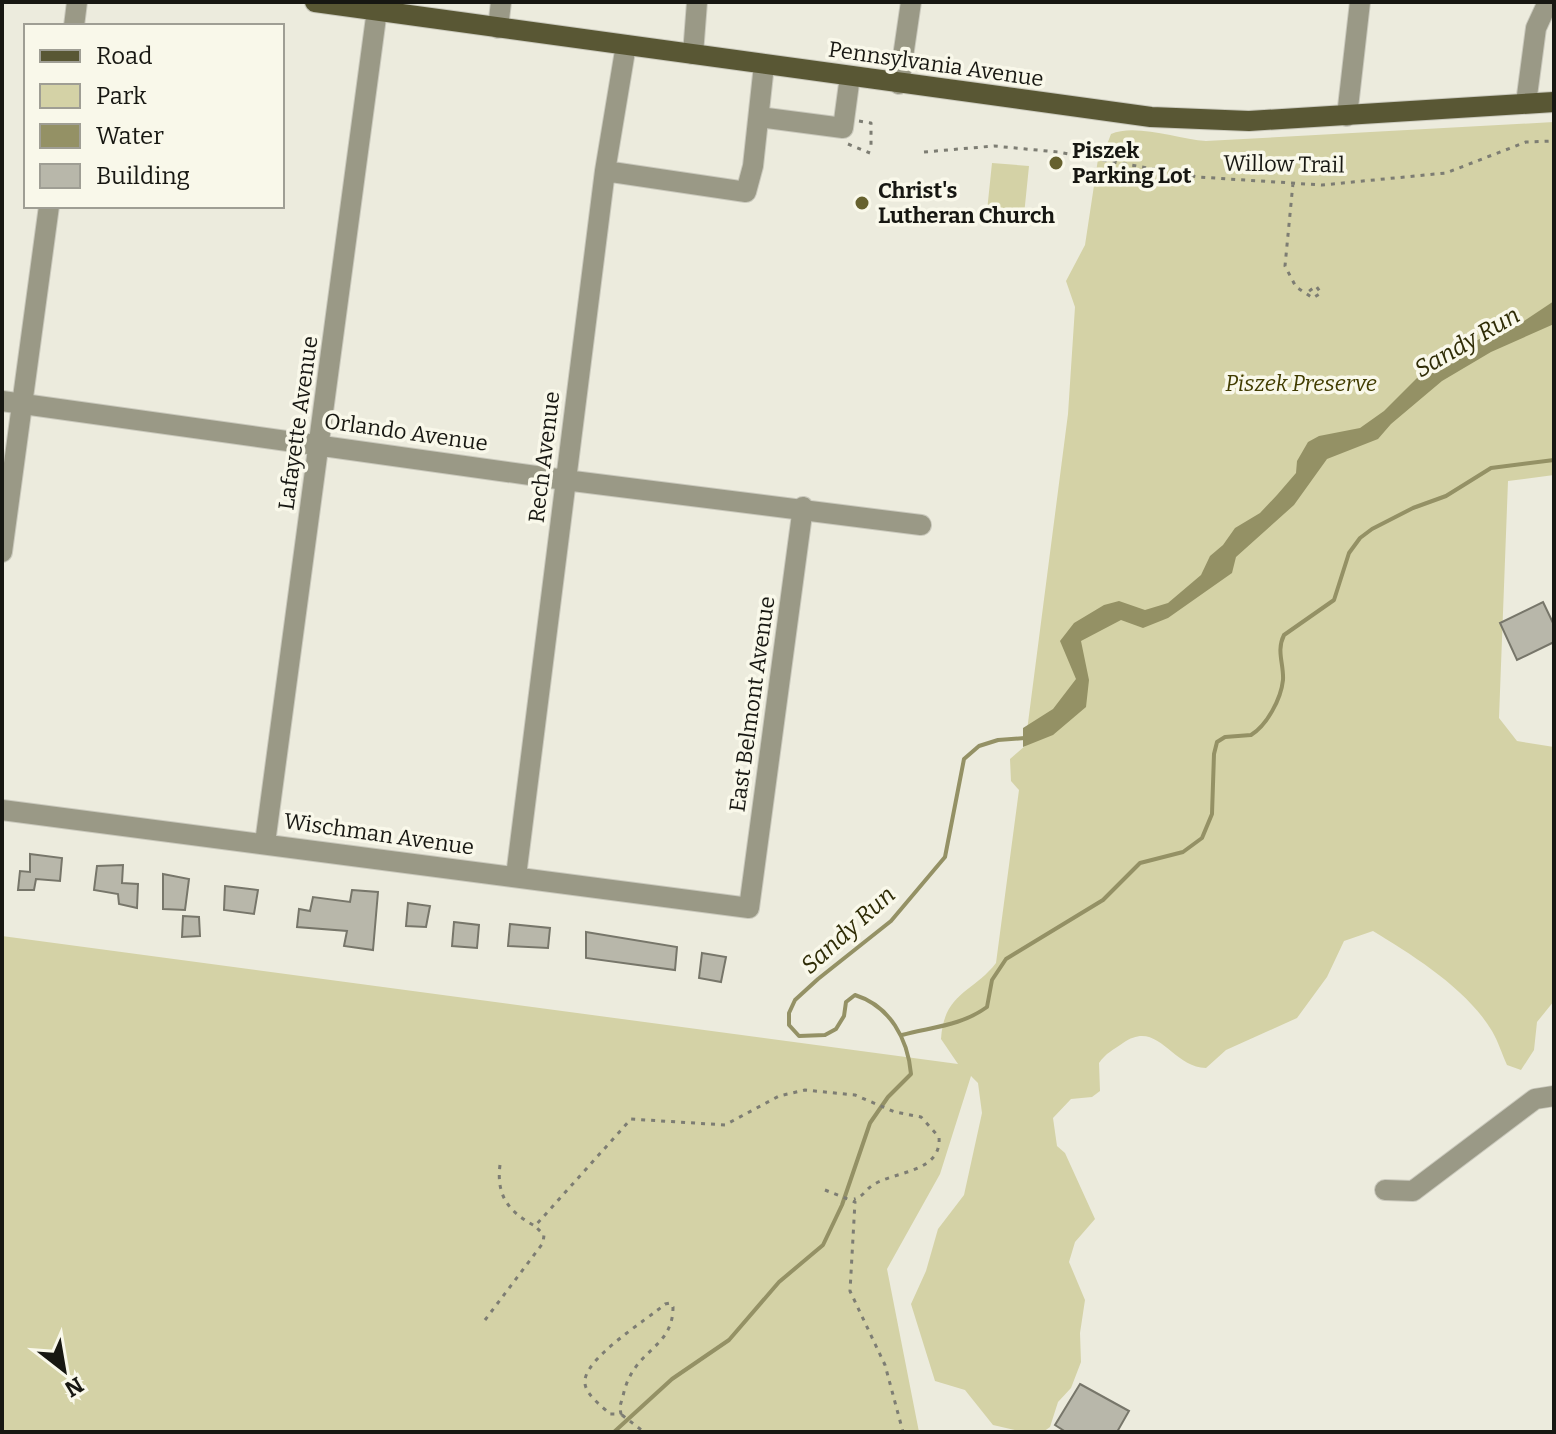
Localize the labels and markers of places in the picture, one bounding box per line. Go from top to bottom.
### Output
place label: Piszek Parking Lot [1072,137,1192,189]
marker: Piszek Parking Lot [1047,154,1065,172]
place label: Christ's Lutheran Church [878,177,1055,229]
marker: Christ's Lutheran Church [853,194,871,212]

